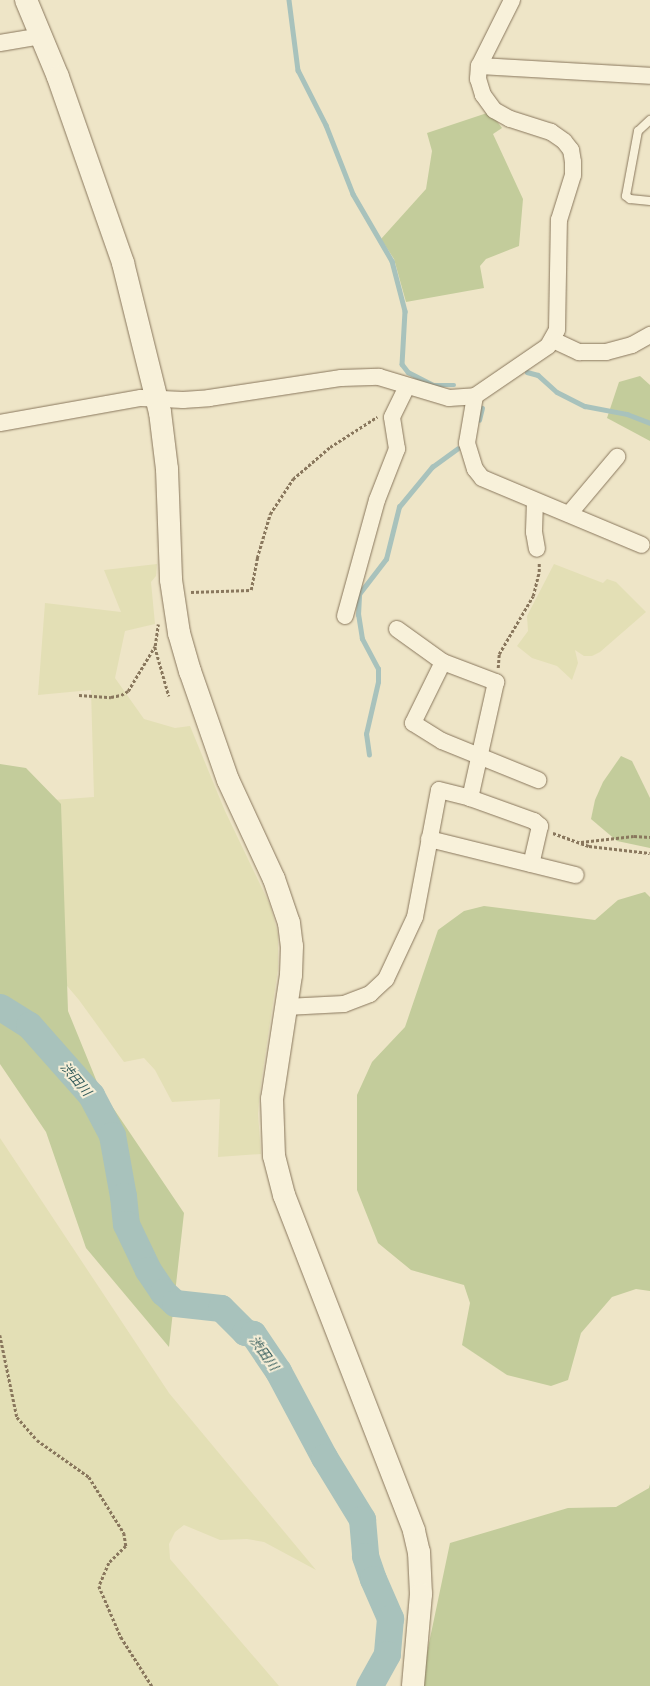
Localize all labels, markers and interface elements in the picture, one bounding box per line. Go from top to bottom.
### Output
water label: 渋田川 [57,1059,95,1099]
water label: 渋田川 [246,1333,282,1373]

